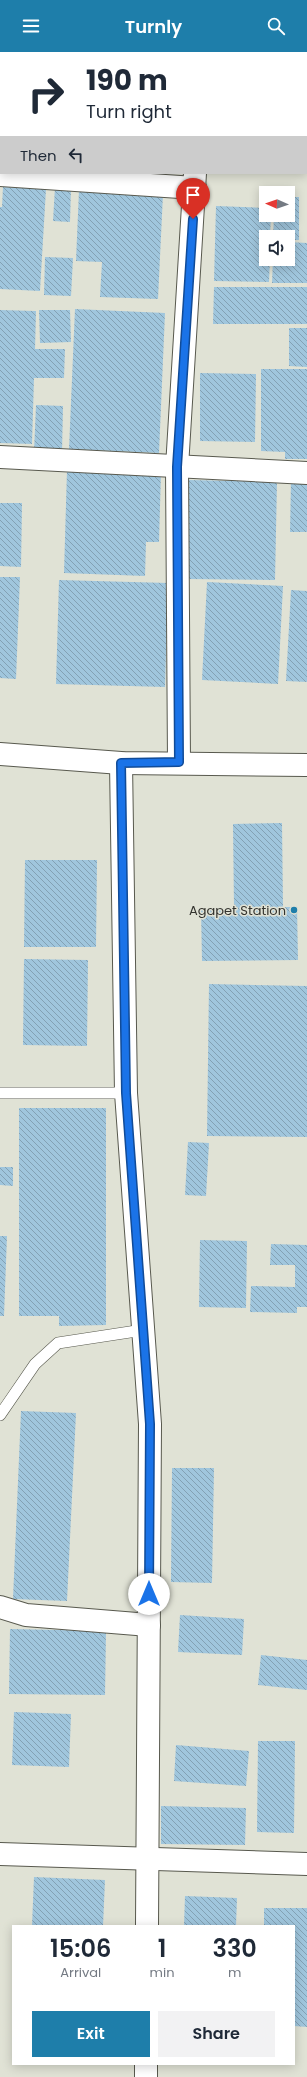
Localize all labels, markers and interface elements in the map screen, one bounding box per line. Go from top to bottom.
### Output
text: Turnly [125,14,182,39]
icon: menu [20,15,42,37]
icon: search [265,15,287,37]
text: 190 m [86,61,168,100]
icon: right [20,68,72,120]
text: Turn right [86,99,172,124]
icon: left [65,144,87,166]
text: Then [20,145,57,166]
pin [176,178,210,219]
icon: arrive [182,184,204,206]
north arrow [259,186,295,222]
map controls [259,186,295,266]
button: sound [259,230,295,266]
place label: Agapet Station [189,901,286,920]
marker: Agapet Station [289,905,299,915]
position arrow [128,1573,170,1615]
text: 15:06 [50,1932,111,1965]
text: 1 [158,1932,166,1965]
text: 330 [213,1932,257,1965]
text: Arrival [60,1963,101,1982]
text: min [150,1963,174,1982]
text: m [228,1963,241,1982]
button: Exit [32,2011,150,2057]
button: Share [158,2011,275,2057]

